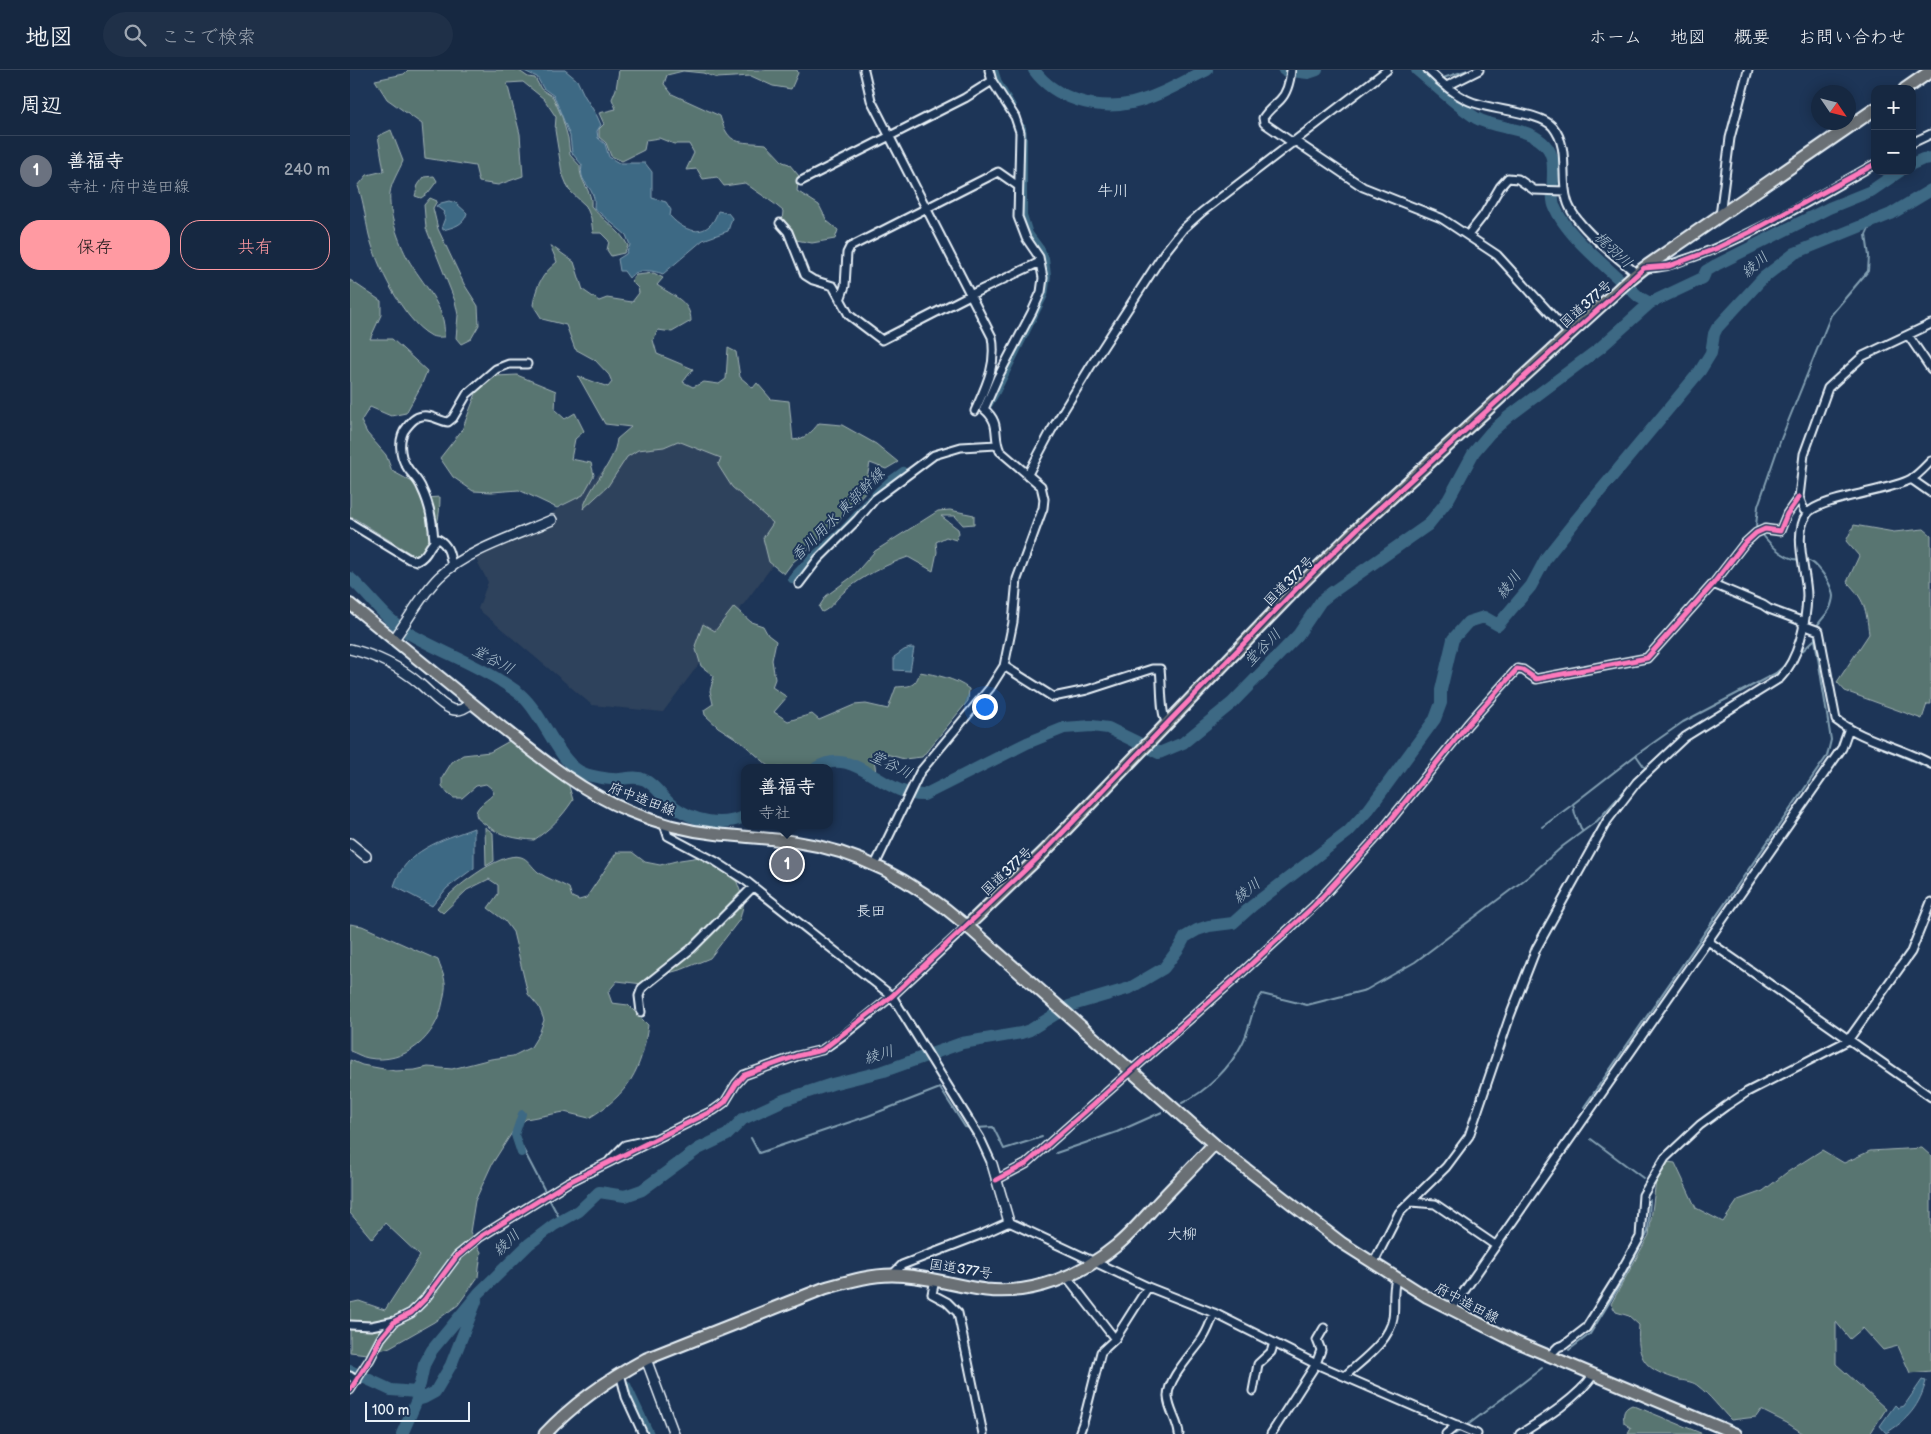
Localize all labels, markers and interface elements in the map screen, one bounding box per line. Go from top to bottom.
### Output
search box [103,12,453,57]
icon: search [121,21,149,49]
text: 地図 [25,23,73,52]
text: ここで検索 [161,26,256,49]
text: ホーム [1589,27,1642,48]
text: 地図 [1670,27,1706,48]
text: 概要 [1734,27,1770,48]
text: お問い合わせ [1798,27,1906,48]
north arrow [1811,85,1856,130]
map controls [1871,85,1916,175]
button: + [1871,85,1916,130]
text: 周辺 [20,93,62,118]
button: − [1871,130,1916,175]
text: 善福寺 [67,150,124,173]
text: 1 [33,161,39,180]
text: 240 m [284,161,330,180]
text: 寺社 · 府中造田線 [67,178,189,197]
district label: 牛川 [1097,182,1129,201]
button: 保存 [20,220,170,270]
button: 共有 [180,220,330,270]
water label: 梶羽川 [1590,228,1636,272]
water label: 綾川 [1737,248,1773,282]
street label: 国道377号 [1556,276,1616,332]
water label: 香川用水 東部幹線 [787,464,889,566]
street label: 国道377号 [1260,552,1318,610]
water label: 綾川 [1492,567,1526,603]
water label: 堂谷川 [1241,625,1285,671]
water label: 堂谷川 [469,641,517,679]
your location [972,694,998,720]
water label: 堂谷川 [867,747,915,783]
popup [741,764,833,829]
text: 善福寺 [758,776,816,799]
street label: 府中造田線 [606,779,678,819]
text: 寺社 [758,804,791,823]
street label: 国道377号 [978,843,1036,899]
pin: 1 [771,845,803,883]
water label: 綾川 [1229,874,1265,908]
district label: 長田 [856,902,886,921]
water label: 綾川 [862,1042,896,1068]
district label: 大柳 [1167,1225,1197,1244]
water label: 綾川 [490,1226,524,1260]
street label: 国道377号 [928,1256,994,1282]
street label: 府中造田線 [1432,1279,1502,1327]
scale bar [365,1399,470,1422]
text: 100 m [372,1402,409,1419]

